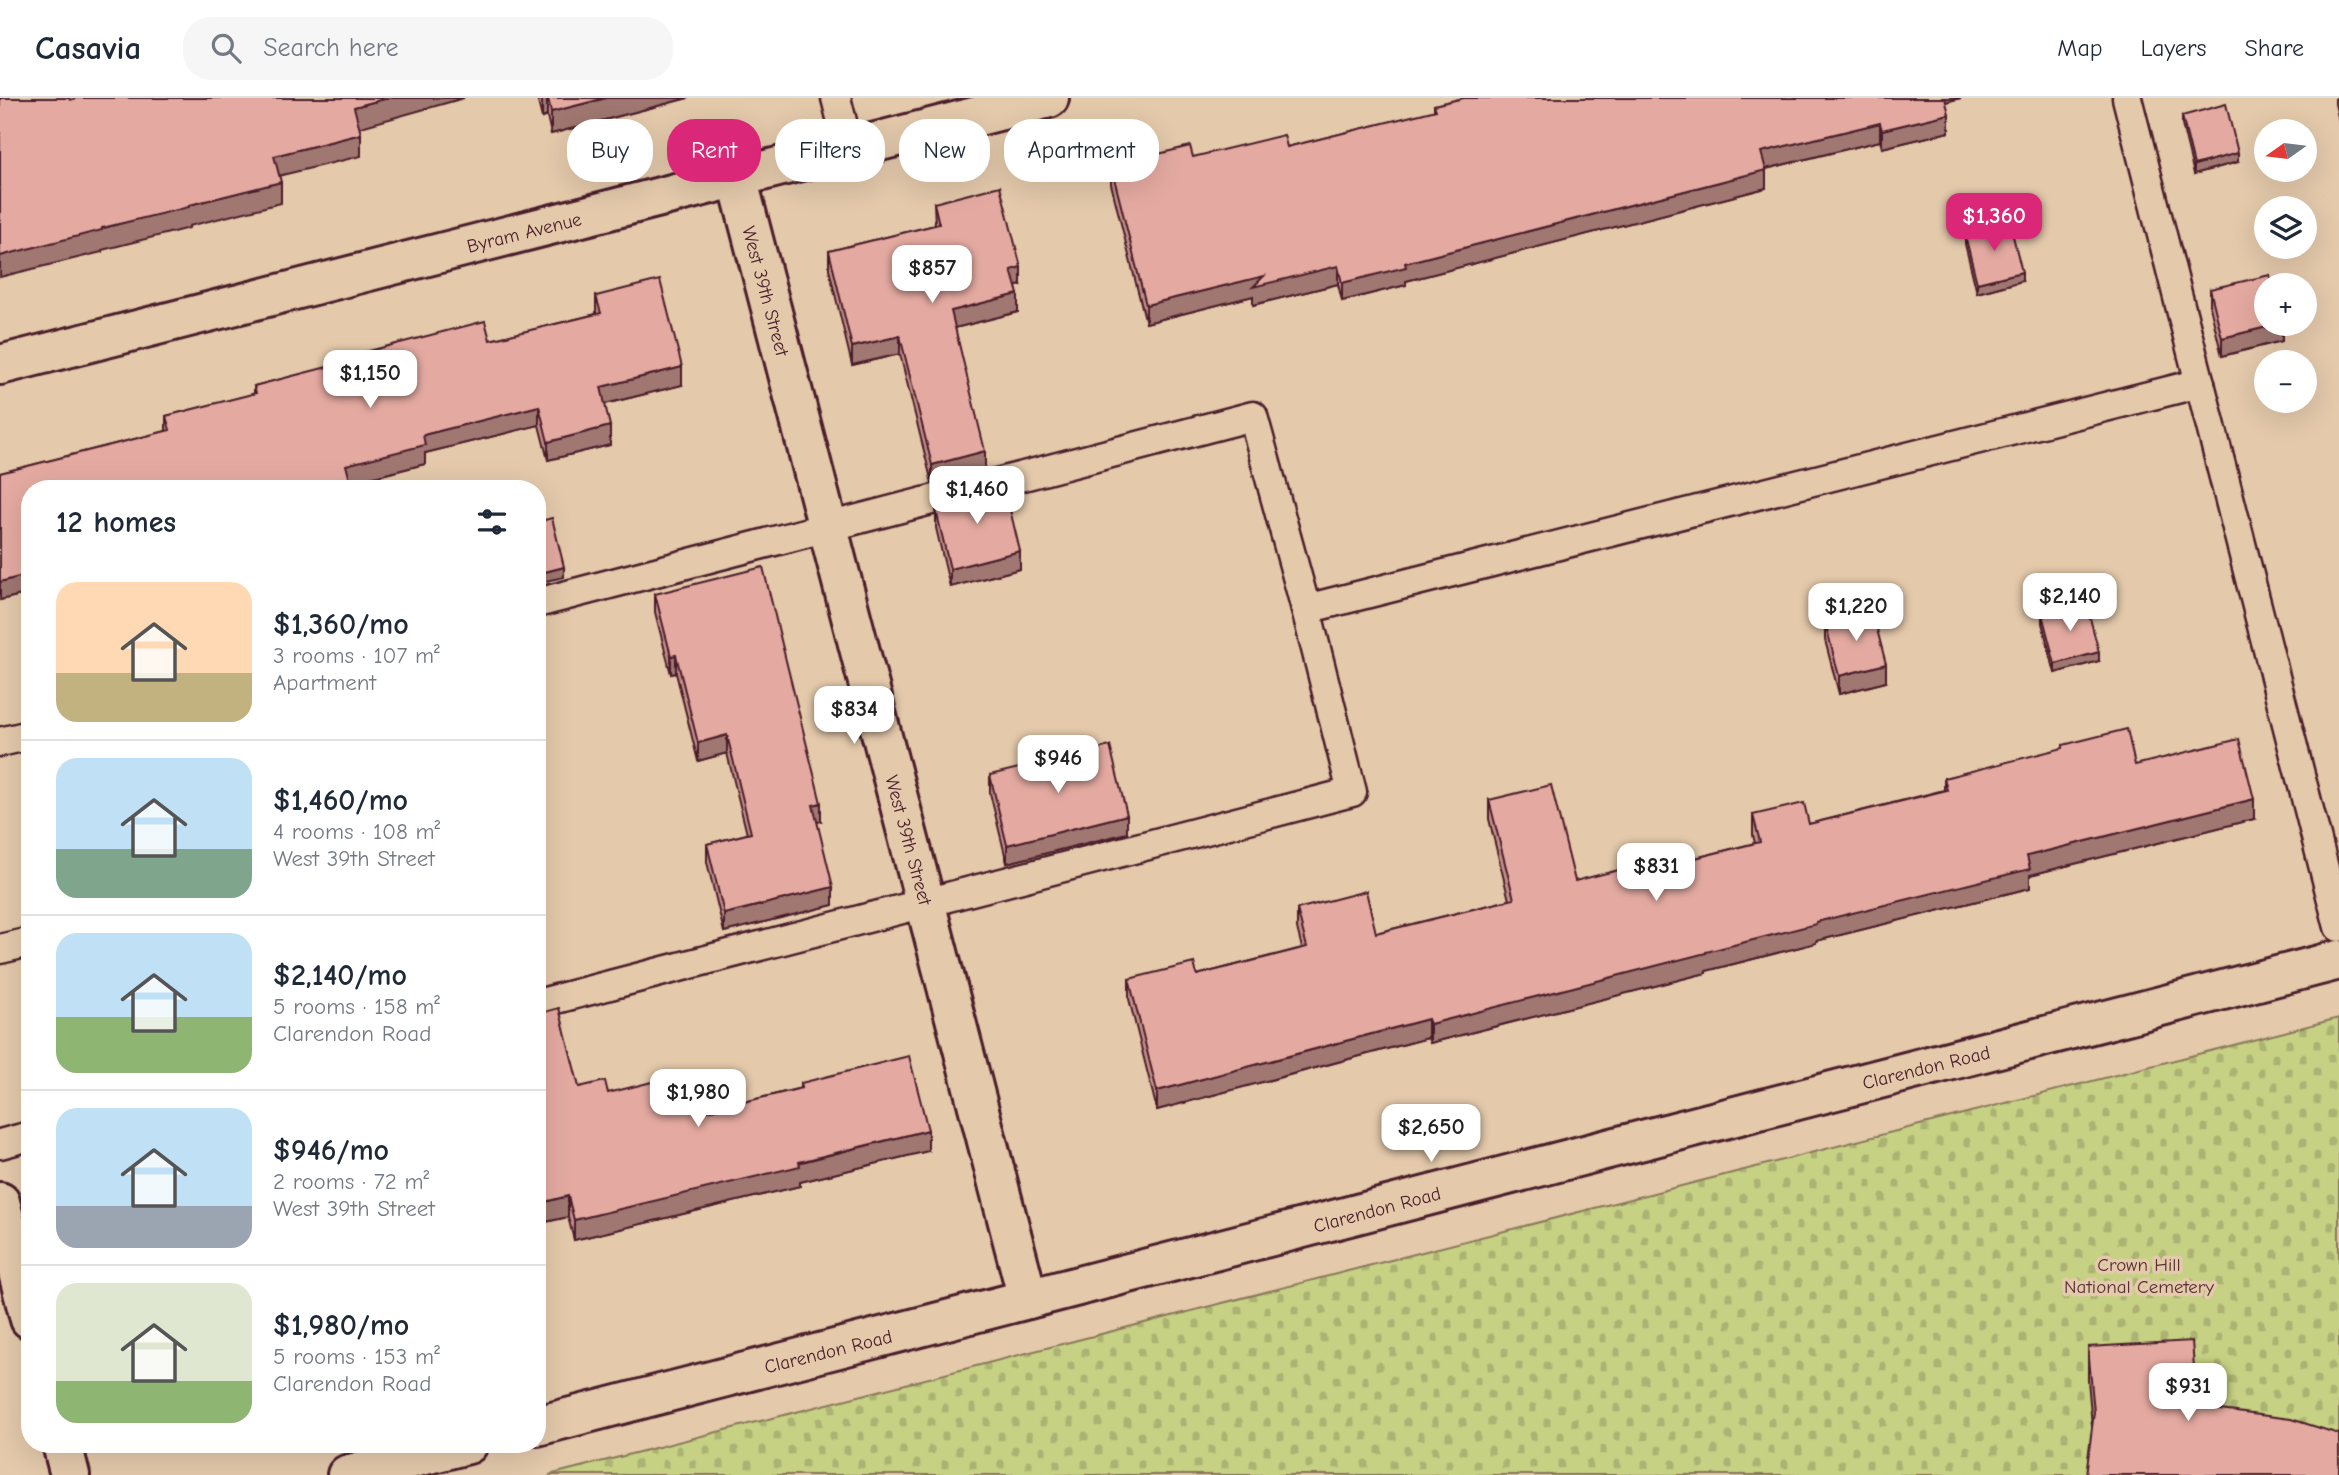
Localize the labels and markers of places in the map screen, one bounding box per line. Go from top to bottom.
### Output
pin: $1,360 [1937,194,2051,253]
pin: $857 [891,246,973,305]
pin: $1,150 [313,350,427,410]
pin: $1,460 [920,466,1034,526]
pin: $2,140 [2013,574,2127,633]
pin: $1,220 [1799,584,1913,643]
pin: $834 [813,686,895,746]
pin: $946 [1017,736,1099,795]
pin: $831 [1615,844,1697,903]
pin: $1,980 [641,1070,755,1129]
pin: $2,650 [1374,1104,1488,1164]
pin: $931 [2147,1364,2229,1423]

